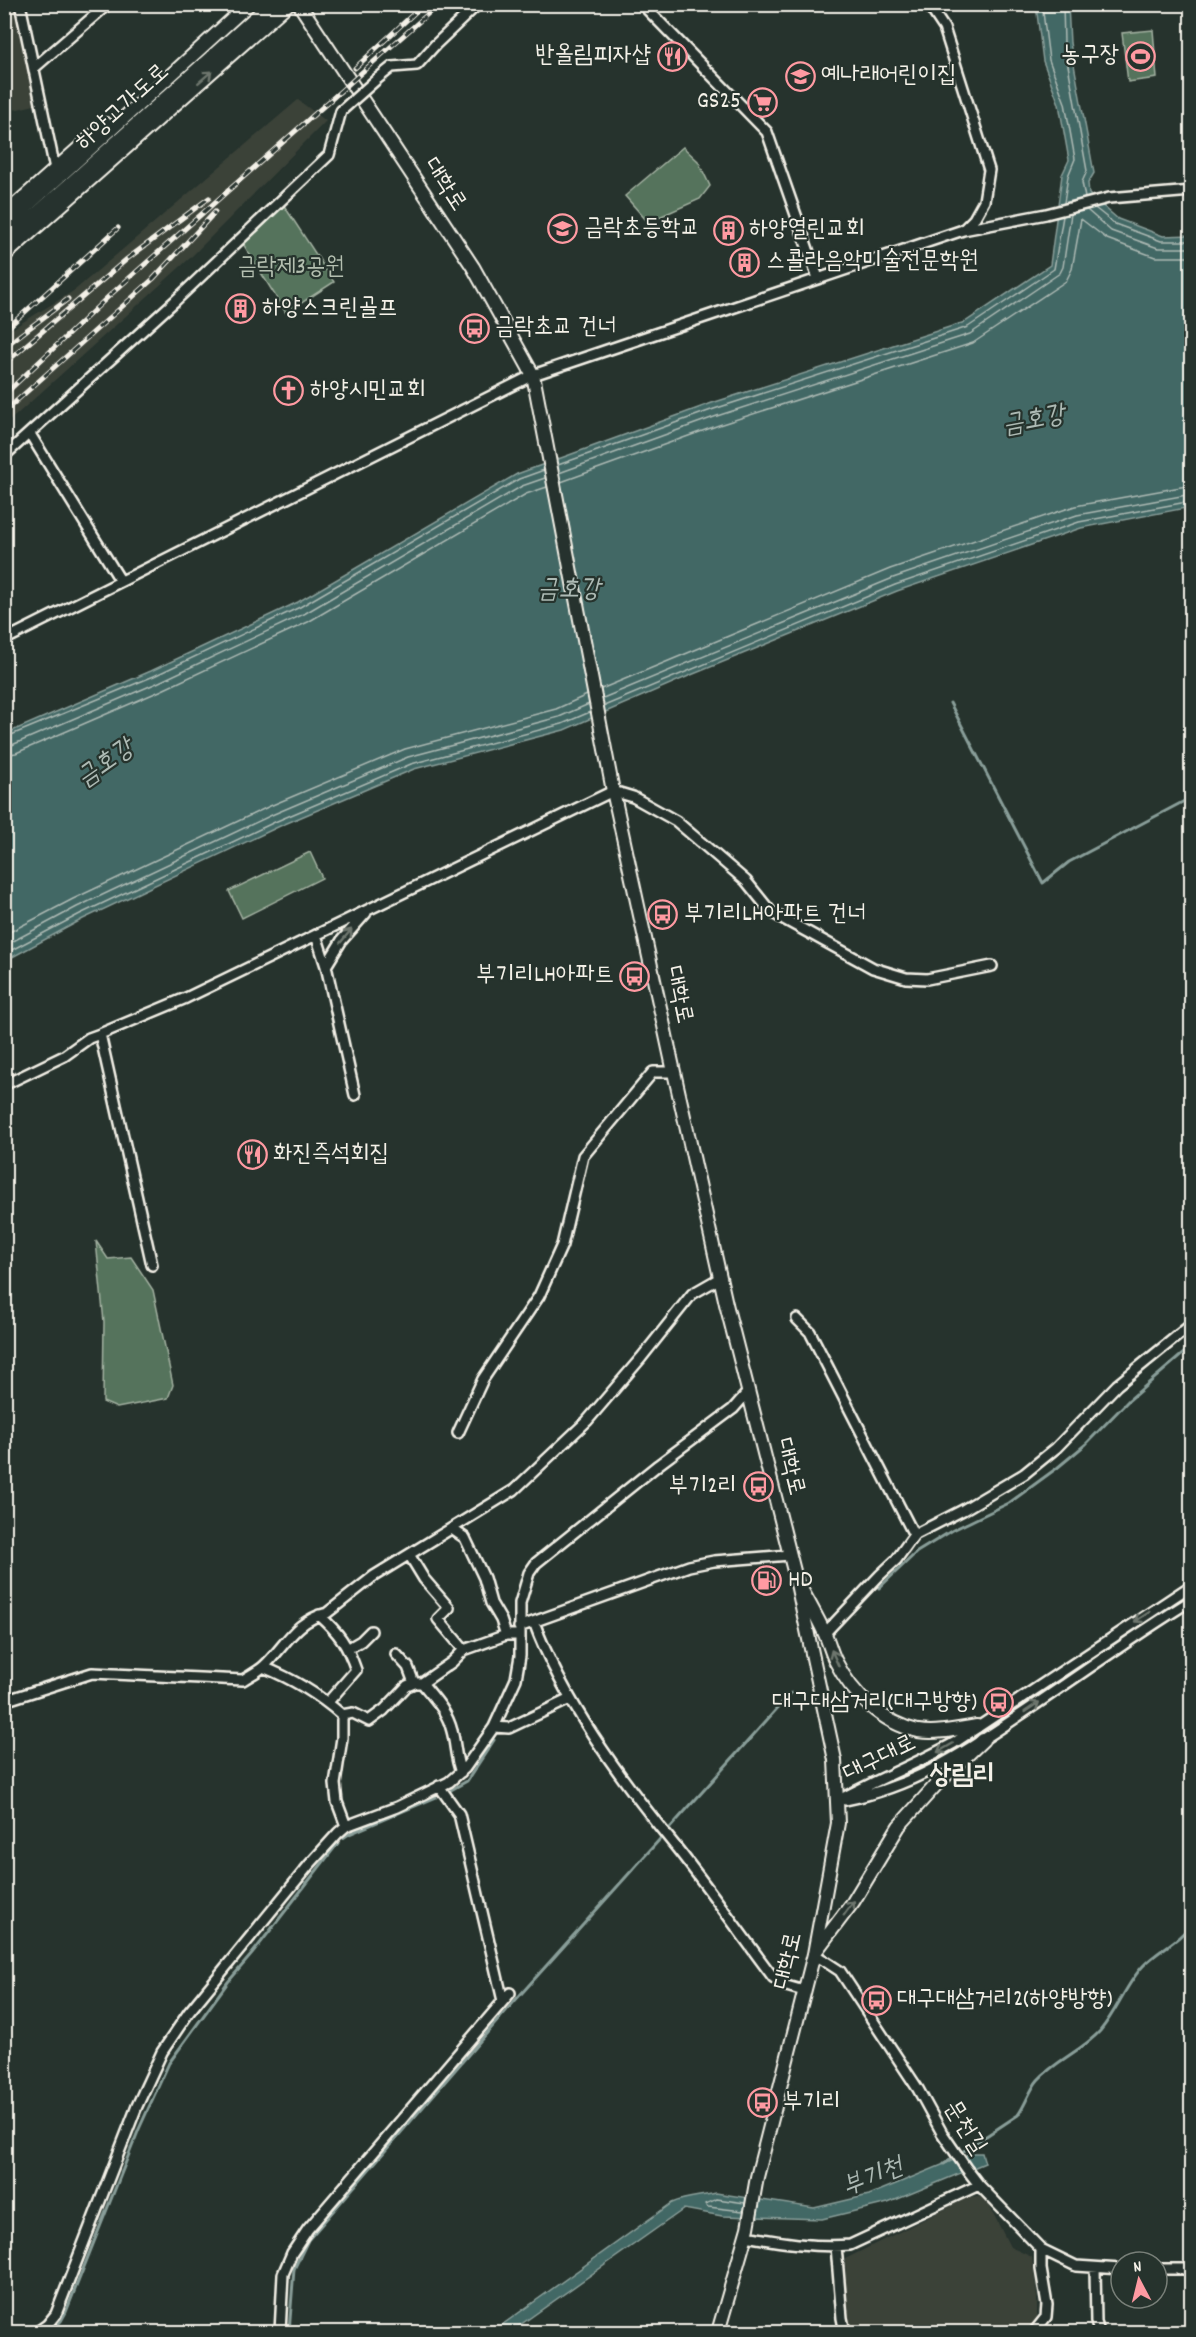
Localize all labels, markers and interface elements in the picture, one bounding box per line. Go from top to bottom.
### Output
place label: 반올림피자샵 [535,39,651,73]
place label: 농구장 [1061,39,1119,73]
restaurant icon: 반올림피자샵 [656,40,688,72]
sports icon: 농구장 [1124,40,1156,72]
street label: 하양고가도로 [69,57,177,159]
place label: 예나래어린이집 [821,59,956,93]
school or university icon: 예나래어린이집 [784,60,816,92]
one-way arrow [197,70,212,84]
place label: GS25 [697,85,741,119]
supermarket icon: GS25 [746,86,778,118]
street label: 대학로 [414,151,474,219]
place label: 금락초등학교 [584,212,700,246]
school or university icon: 금락초등학교 [547,213,579,245]
place label: 하양열린교회 [749,213,865,247]
building icon: 하양열린교회 [712,214,744,246]
place label: 스콜라음악미술전문학원 [766,245,978,279]
building icon: 스콜라음악미술전문학원 [729,246,761,278]
park label: 금락제3공원 [237,251,345,285]
place label: 하양스크린골프 [262,292,397,326]
building icon: 하양스크린골프 [225,293,257,325]
place label: 금락초교 건너 [495,311,616,345]
bus stop icon: 금락초교 건너 [458,312,490,344]
place label: 하양시민교회 [310,374,426,408]
church icon: 하양시민교회 [273,375,305,407]
water label: 금호강 [1000,396,1071,445]
water label: 금호강 [538,572,603,609]
water label: 금호강 [70,729,145,797]
place label: 부기리LH아파트 건너 [684,898,866,932]
bus stop icon: 부기리LH아파트 건너 [647,899,679,931]
one-way arrow [339,929,353,944]
place label: 부기리LH아파트 [476,959,614,993]
bus stop icon: 부기리LH아파트 [619,960,651,992]
street label: 대학로 [655,963,701,1027]
place label: 화진즉석회집 [273,1138,389,1172]
restaurant icon: 화진즉석회집 [236,1139,268,1171]
street label: 대학로 [765,1435,813,1499]
place label: 부기2리 [669,1470,737,1504]
bus stop icon: 부기2리 [742,1471,774,1503]
place label: HD [788,1564,813,1598]
fuel station icon: HD [751,1565,783,1597]
one-way arrow [1135,1611,1151,1623]
one-way arrow [829,1649,840,1667]
place label: 대구대삼거리(대구방향) [772,1686,977,1720]
bus stop icon: 대구대삼거리(대구방향) [982,1687,1014,1719]
one-way arrow [1023,1701,1040,1713]
street label: 대구대로 [838,1727,922,1791]
one-way arrow [937,1742,954,1754]
district label: 상림리 [929,1757,995,1796]
one-way arrow [842,1900,855,1916]
street label: 대학로 [766,1929,812,1993]
place label: 대구대삼거리2(하양방향) [897,1983,1113,2017]
bus stop icon: 대구대삼거리2(하양방향) [860,1984,892,2016]
place label: 부기리 [783,2086,841,2120]
bus stop icon: 부기리 [746,2087,778,2119]
street label: 문천길 [934,2094,994,2162]
water label: 부기천 [837,2148,912,2207]
north arrow [1109,2250,1169,2310]
text: N [1132,2256,1143,2279]

